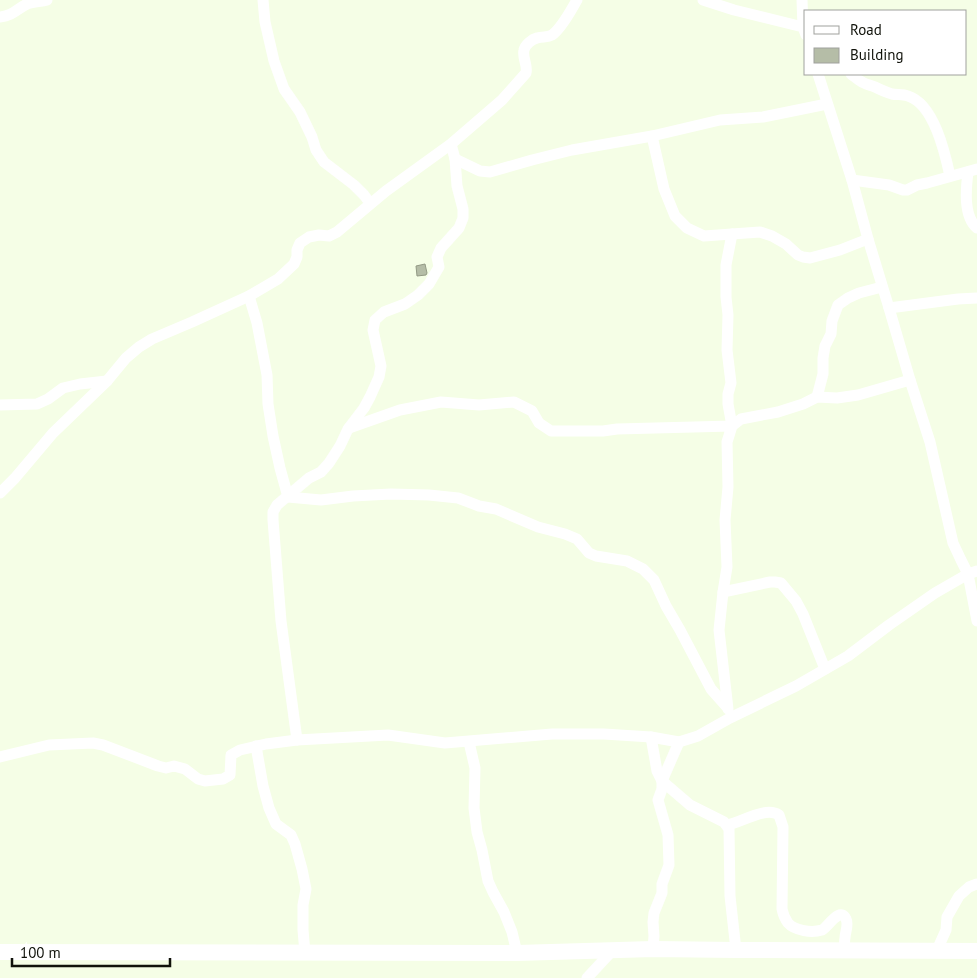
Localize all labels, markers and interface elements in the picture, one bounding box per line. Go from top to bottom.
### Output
legend [804,10,967,75]
text: Road [850,20,882,39]
text: Building [850,45,904,64]
scale bar [12,936,170,968]
text: 100 m [20,943,61,962]

